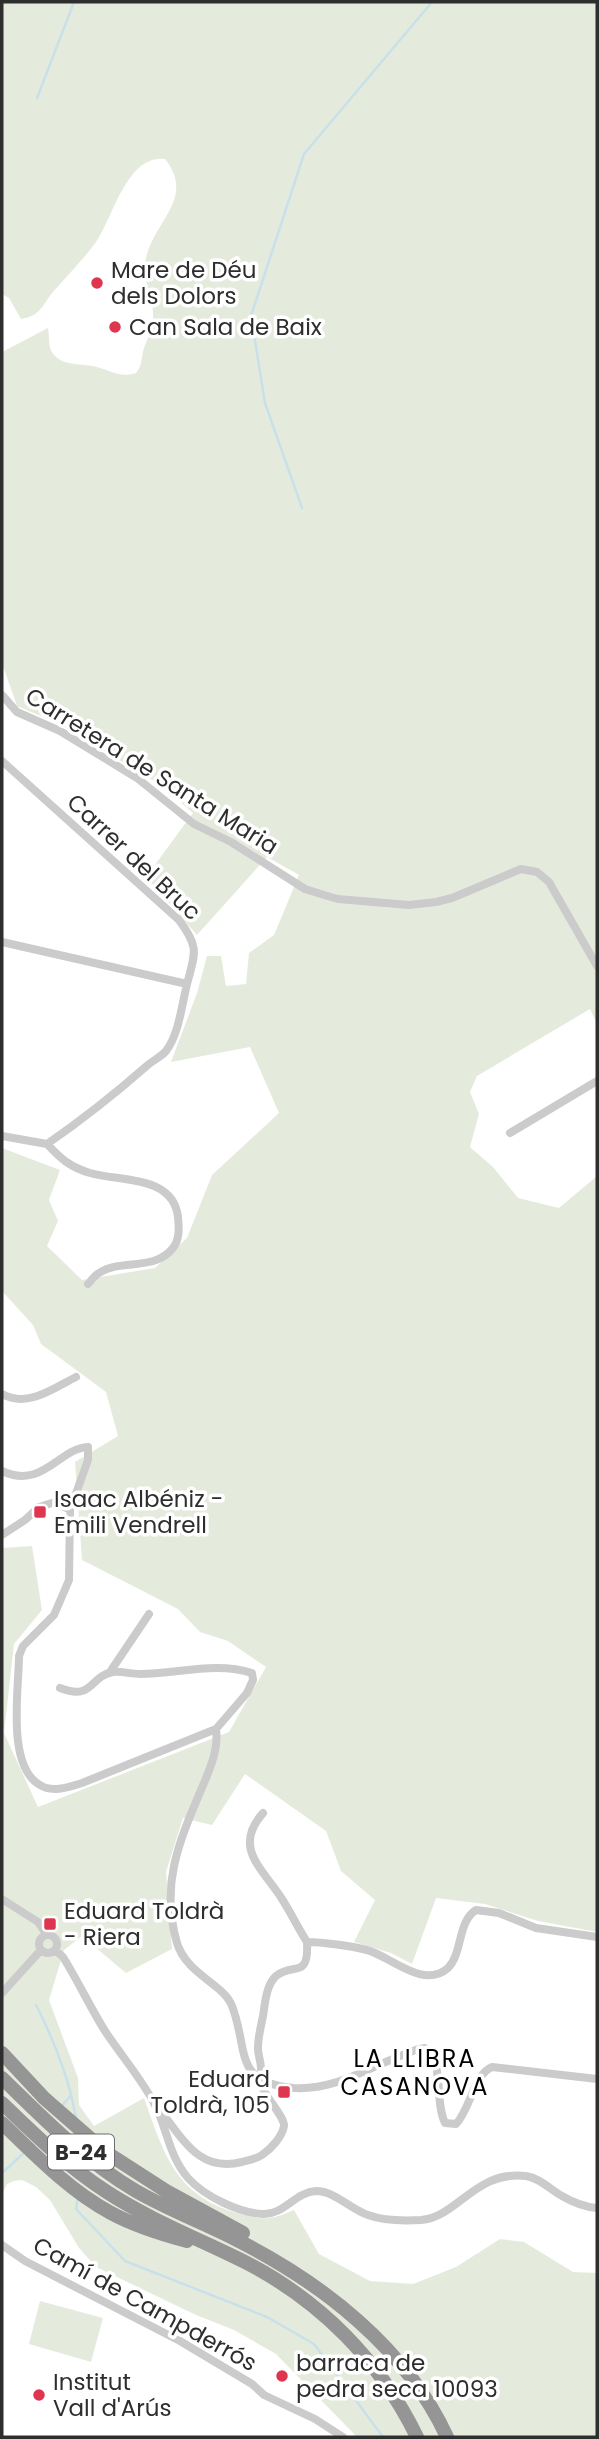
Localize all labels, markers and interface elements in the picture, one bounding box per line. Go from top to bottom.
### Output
place label: Mare de Déu dels Dolors [111,254,257,312]
marker: Mare de Déu dels Dolors [89,275,105,291]
place label: Can Sala de Baix [129,311,322,343]
marker: Can Sala de Baix [107,319,123,335]
street label: Carretera de Santa Maria [19,680,285,862]
street label: Carrer del Bruc [60,787,208,927]
place label: Isaac Albéniz - Emili Vendrell [54,1483,224,1541]
marker: Isaac Albéniz - Emili Vendrell [32,1504,48,1520]
place label: Eduard Toldrà - Riera [64,1895,224,1953]
marker: Eduard Toldrà - Riera [42,1916,58,1932]
district label: LA LLIBRA CASANOVA [340,2042,490,2103]
place label: Eduard Toldrà, 105 [151,2063,270,2121]
marker: Eduard Toldrà, 105 [276,2084,292,2100]
road number: B-24 [48,2134,114,2170]
street label: Camí de Campderrós [27,2229,263,2379]
place label: barraca de pedra seca 10093 [296,2347,498,2405]
place label: Institut Vall d'Arús [53,2366,172,2424]
marker: barraca de pedra seca 10093 [274,2368,290,2384]
marker: Institut Vall d'Arús [31,2387,47,2403]

